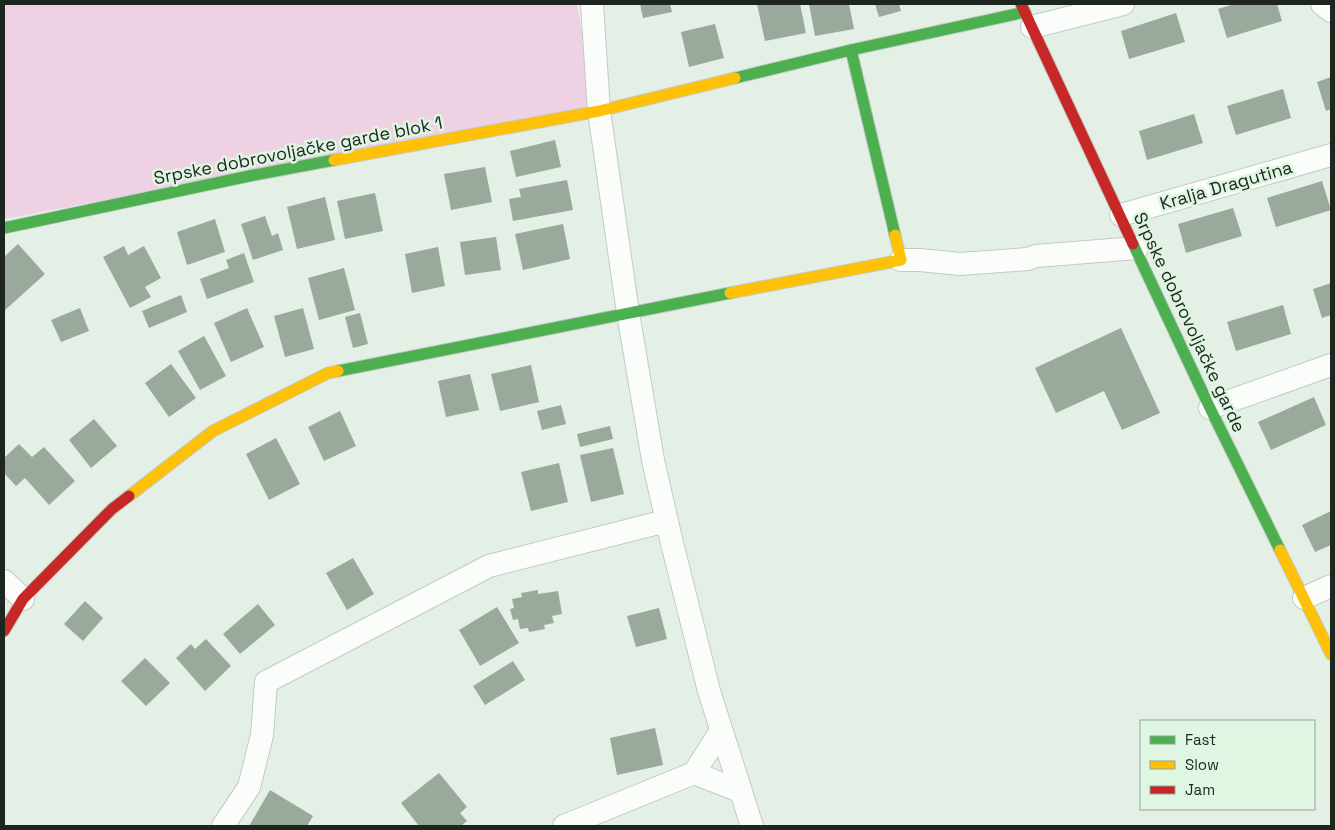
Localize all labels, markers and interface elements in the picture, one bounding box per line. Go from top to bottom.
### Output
street label: Srpske dobrovoljačke garde blok 1 [152,111,444,189]
street label: Kralja Dragutina [1157,155,1295,215]
street label: Srpske dobrovoljačke garde [1129,208,1251,436]
legend [1140,720,1315,810]
text: Fast [1185,730,1216,749]
text: Slow [1185,755,1219,774]
text: Jam [1185,780,1215,799]

